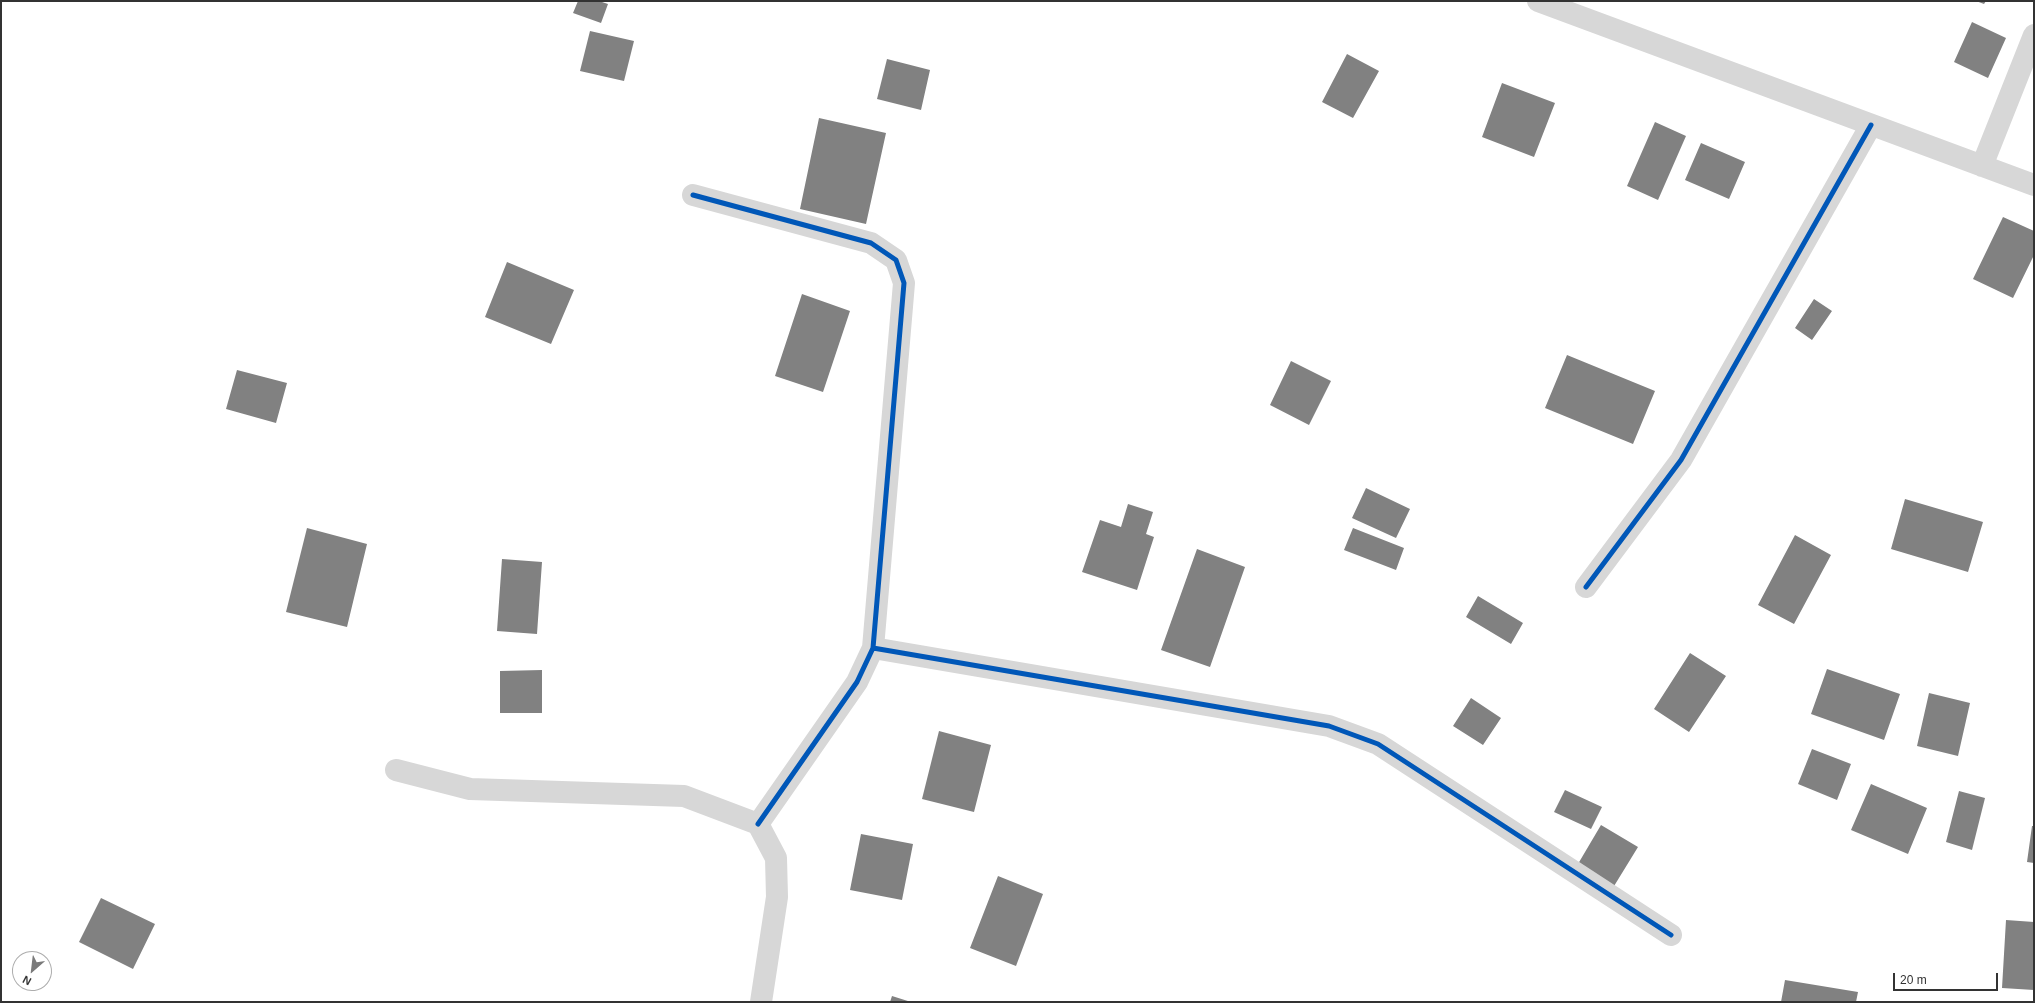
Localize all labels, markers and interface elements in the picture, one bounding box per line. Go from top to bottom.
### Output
north arrow [12,951,52,991]
scale bar [1895,965,2000,991]
text: 20 m [1900,973,1927,987]
text: N [21,974,33,988]

